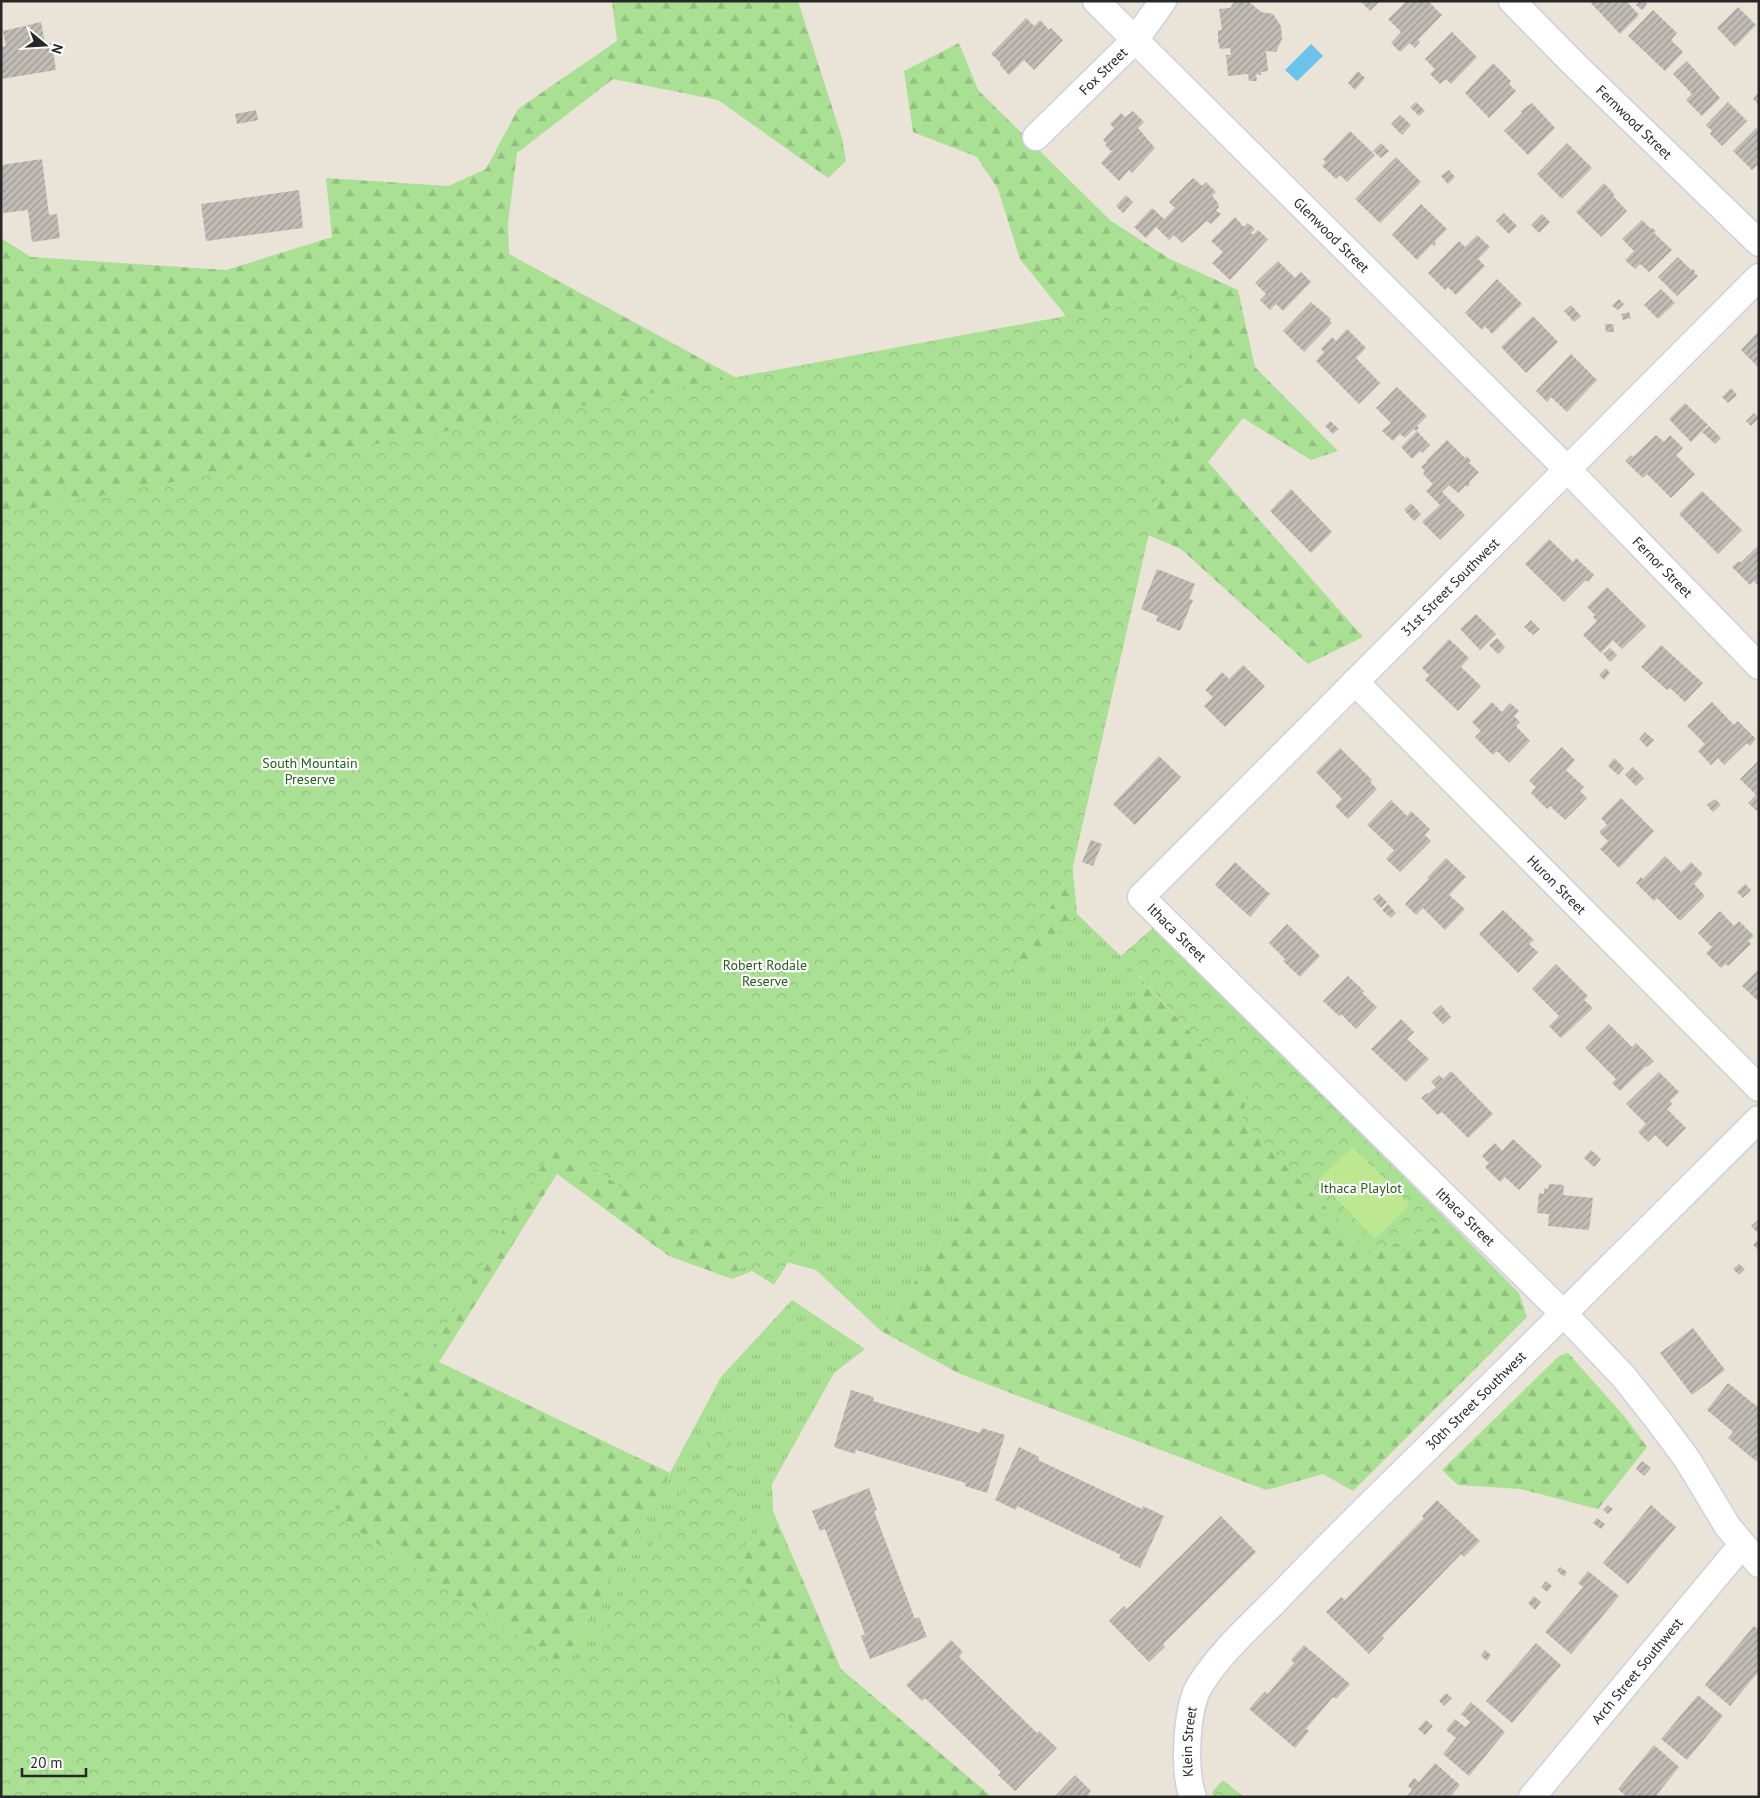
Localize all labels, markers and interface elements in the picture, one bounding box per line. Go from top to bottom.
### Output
north arrow [20,20,70,70]
text: N [47,42,67,56]
street label: Fox Street [1075,43,1131,99]
street label: Fernwood Street [1592,81,1676,163]
street label: Glenwood Street [1290,193,1373,277]
street label: Fernor Street [1629,533,1697,602]
street label: 31st Street Southwest [1397,534,1503,640]
park label: South Mountain Preserve [262,754,358,788]
street label: Huron Street [1523,851,1590,918]
street label: Ithaca Street [1144,899,1211,966]
park label: Robert Rodale Reserve [723,956,807,990]
park label: Ithaca Playlot [1320,1179,1402,1197]
street label: Ithaca Street [1432,1184,1499,1250]
street label: 30th Street Southwest [1422,1347,1530,1454]
street label: Arch Street Southwest [1587,1614,1687,1728]
street label: Klein Street [1178,1704,1201,1778]
scale bar [22,1746,86,1778]
text: 20 m [30,1753,63,1772]

